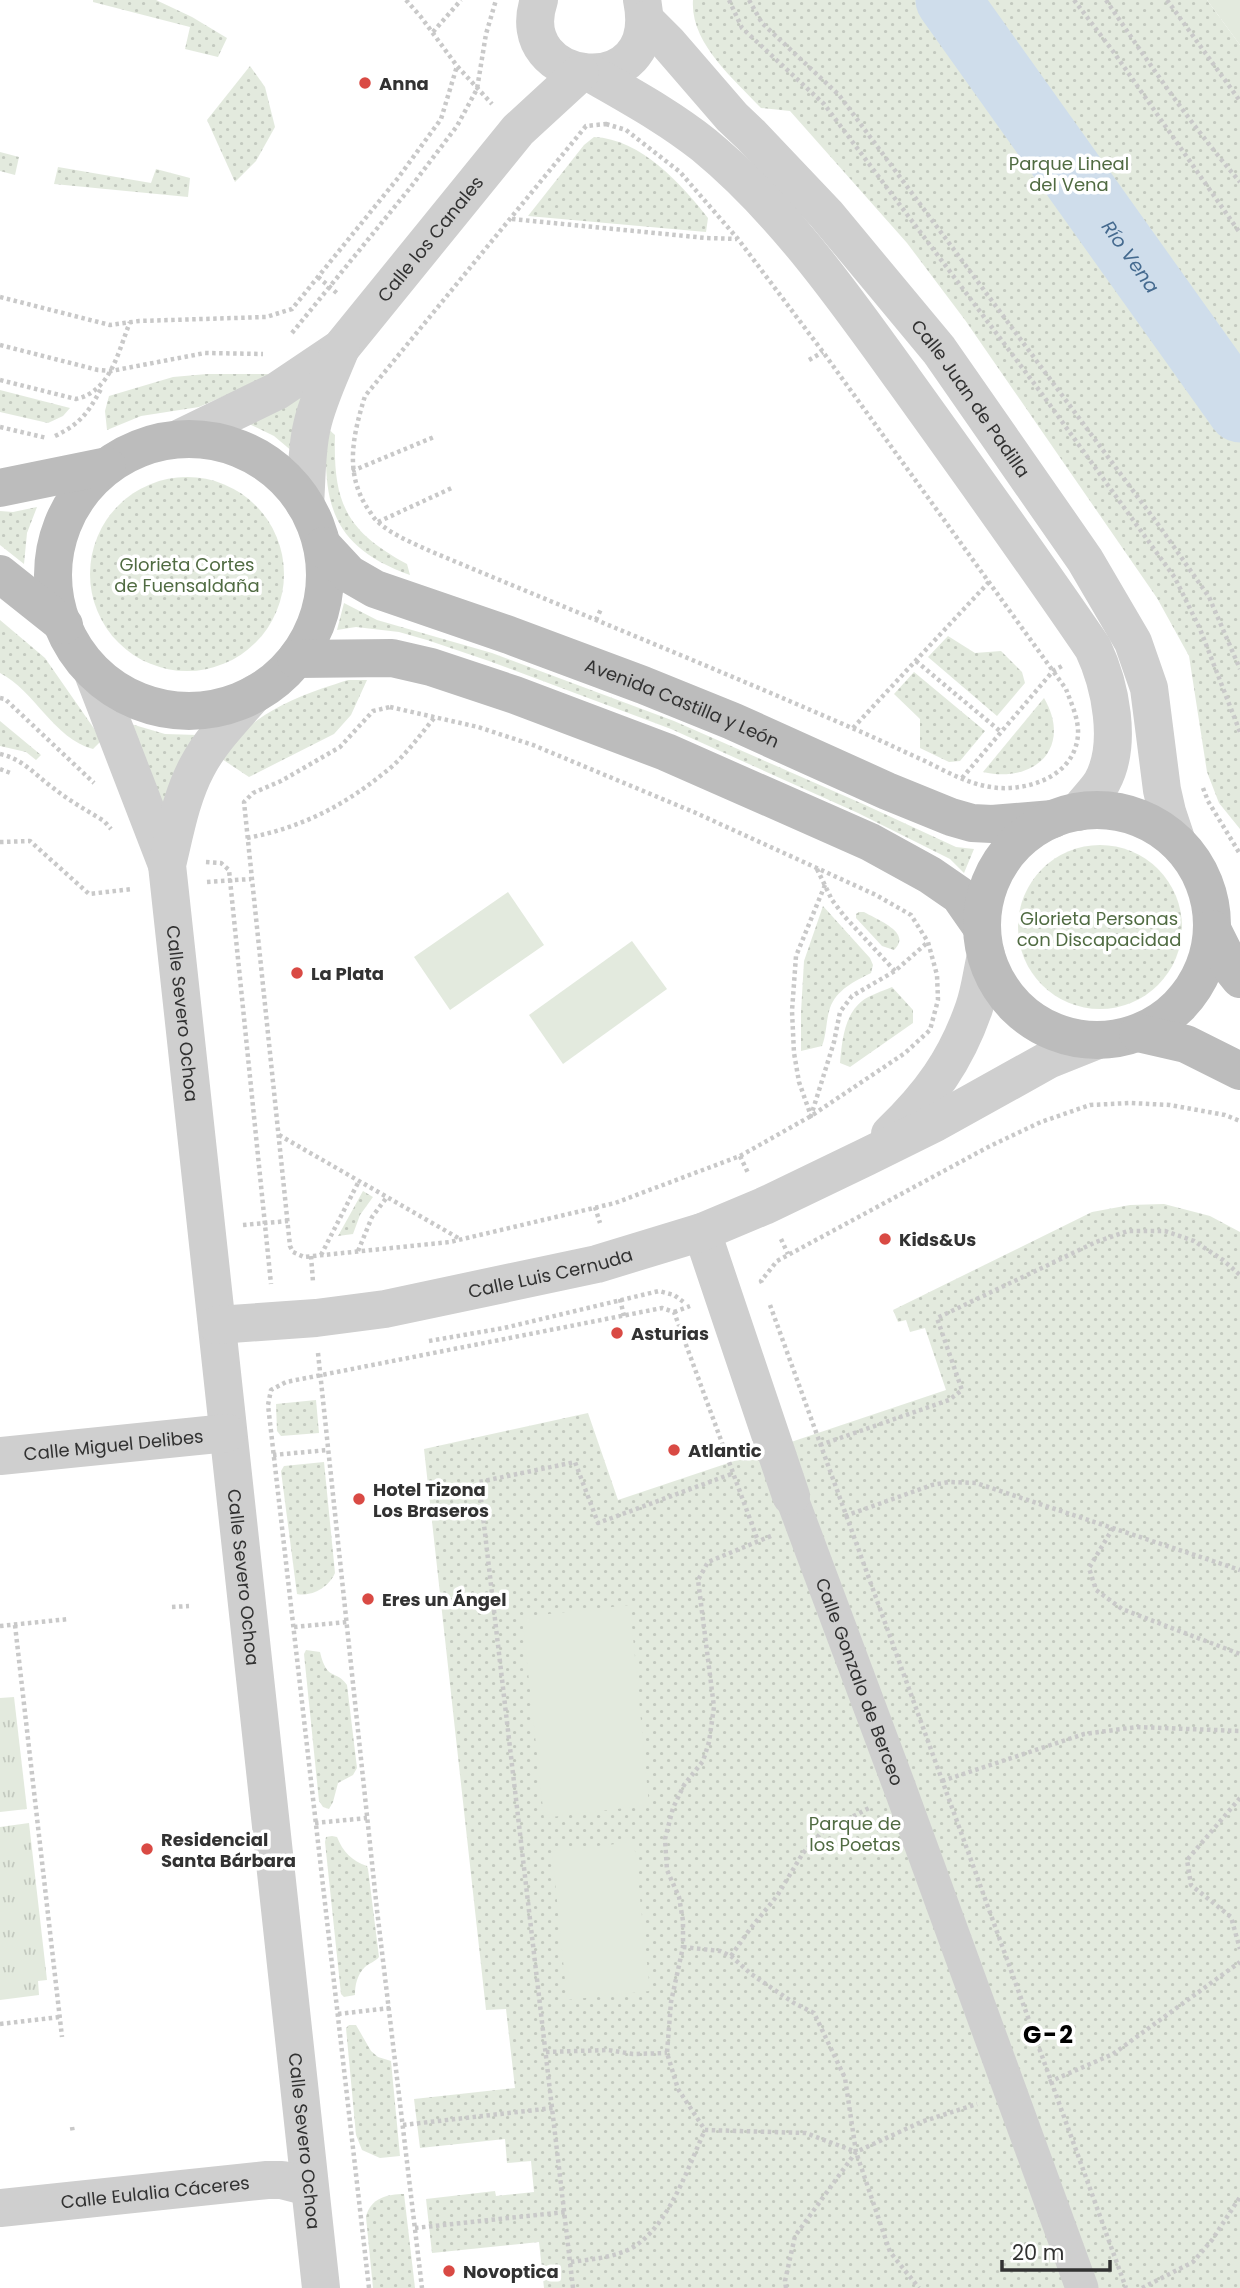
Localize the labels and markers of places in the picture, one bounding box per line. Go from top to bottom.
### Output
place label: Anna [379,71,429,96]
marker: Anna [357,75,373,91]
place label: La Plata [311,961,384,986]
marker: La Plata [289,965,305,981]
place label: Kids&Us [899,1227,976,1252]
marker: Kids&Us [877,1231,893,1247]
place label: Asturias [631,1321,709,1346]
marker: Asturias [609,1325,625,1341]
place label: Atlantic [688,1438,762,1463]
marker: Atlantic [666,1442,682,1458]
place label: Hotel Tizona Los Braseros [373,1477,489,1523]
marker: Hotel Tizona Los Braseros [351,1491,367,1507]
place label: Eres un Ángel [382,1587,507,1612]
marker: Eres un Ángel [360,1591,376,1607]
place label: Residencial Santa Bárbara [161,1827,296,1873]
marker: Residencial Santa Bárbara [139,1841,155,1857]
place label: Novoptica [463,2259,559,2284]
marker: Novoptica [441,2263,457,2279]

